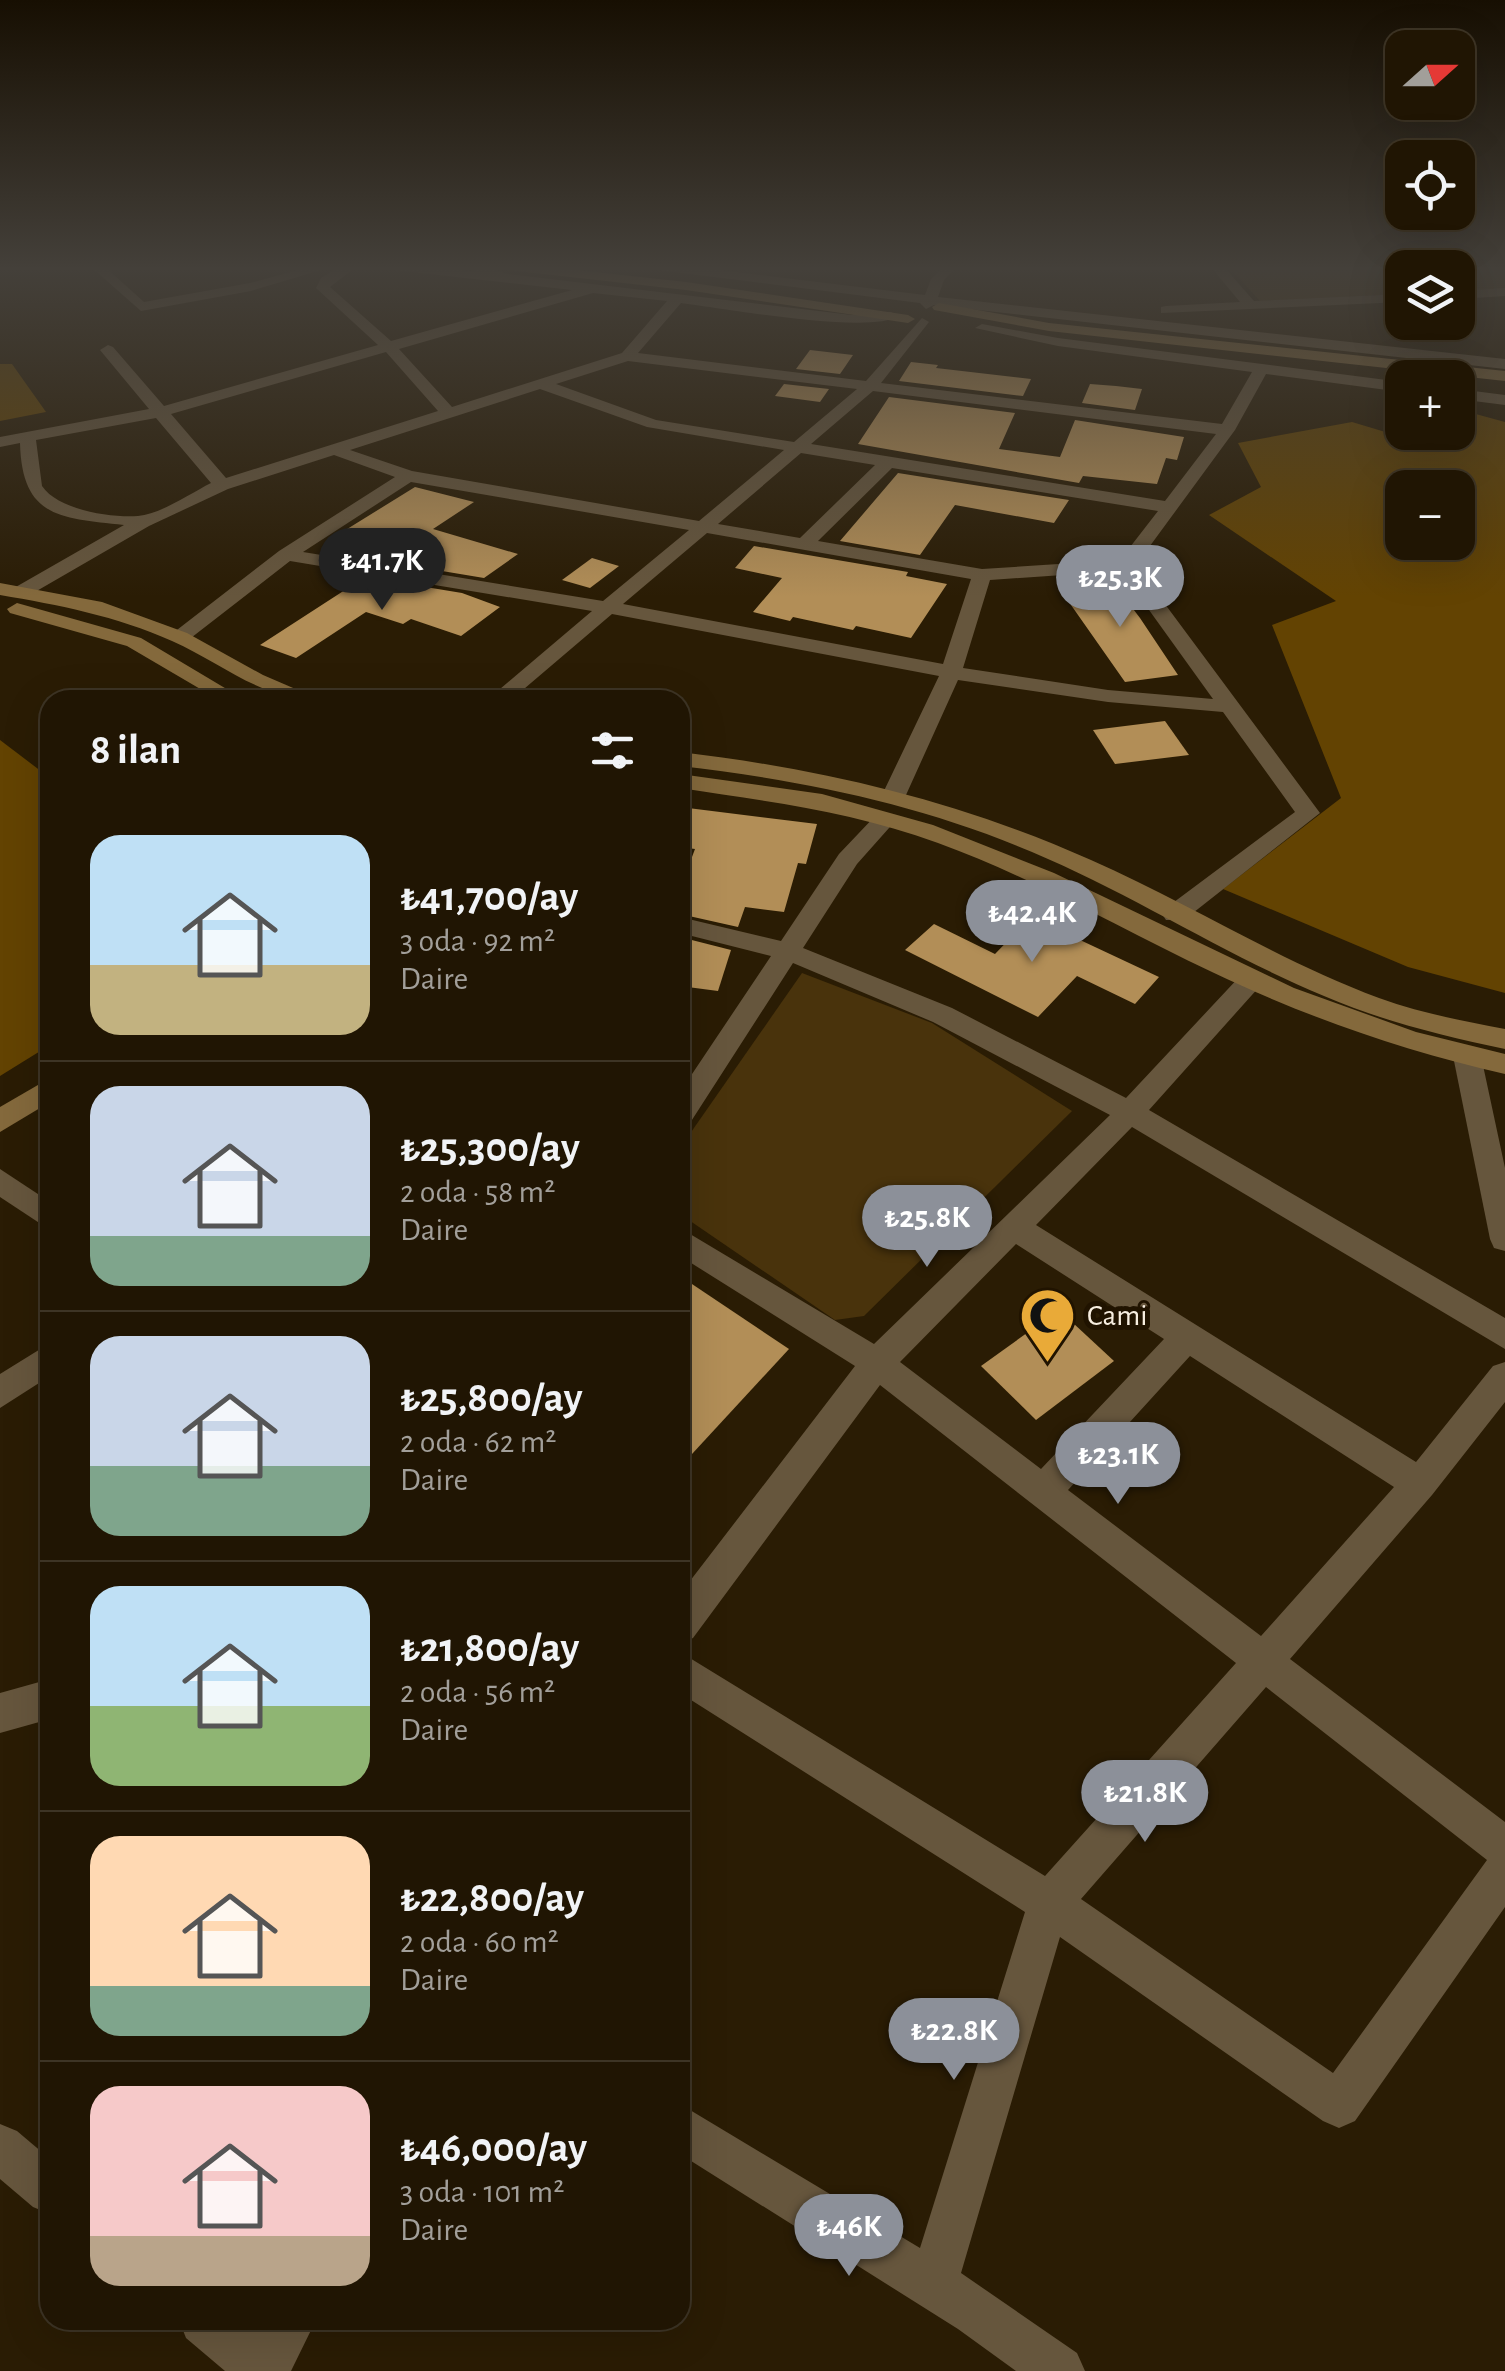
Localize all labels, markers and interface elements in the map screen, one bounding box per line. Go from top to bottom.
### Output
north arrow [1385,30,1475,120]
map controls [1385,30,1475,560]
button: locate [1385,140,1475,230]
button: layers [1385,250,1475,340]
button: + [1385,360,1475,450]
button: − [1385,470,1475,560]
pin: ₺41.7K [301,528,463,613]
text: ₺41.7K [341,544,423,576]
pin: ₺25.3K [1039,545,1201,630]
text: ₺25.3K [1078,561,1162,593]
icon: filters [585,723,640,778]
text: 8 ilan [90,729,181,771]
icon: home [170,875,290,995]
text: ₺41,700/ay [400,876,578,918]
pin: ₺42.4K [951,880,1113,965]
text: ₺42.4K [988,896,1076,928]
text: 3 oda · 92 m² [400,925,555,957]
text: Daire [400,963,468,995]
icon: home [170,1126,290,1246]
text: ₺25,300/ay [400,1127,580,1169]
text: 2 oda · 58 m² [400,1176,555,1208]
pin: ₺25.8K [846,1185,1008,1270]
text: ₺25.8K [884,1201,970,1233]
text: Daire [400,1214,468,1246]
mosque icon: Cami [1018,1285,1078,1364]
place label: Cami [1087,1301,1147,1331]
icon: home [170,1376,290,1496]
text: ₺25,800/ay [400,1377,582,1419]
pin: ₺23.1K [1037,1422,1199,1507]
text: 2 oda · 62 m² [400,1426,556,1458]
text: ₺23.1K [1077,1438,1159,1470]
text: Daire [400,1464,468,1496]
icon: home [170,1626,290,1746]
text: ₺21,800/ay [400,1627,579,1669]
text: 2 oda · 56 m² [400,1676,555,1708]
text: Daire [400,1714,468,1746]
pin: ₺21.8K [1064,1760,1226,1845]
text: ₺21.8K [1103,1776,1187,1808]
icon: home [170,1876,290,1996]
text: ₺22,800/ay [400,1877,584,1919]
text: 2 oda · 60 m² [400,1926,559,1958]
text: Daire [400,1964,468,1996]
pin: ₺22.8K [873,1998,1035,2083]
text: ₺22.8K [910,2014,998,2046]
icon: home [170,2126,290,2246]
text: ₺46,000/ay [400,2127,587,2169]
text: 3 oda · 101 m² [400,2176,564,2208]
pin: ₺46K [790,2194,908,2279]
text: ₺46K [816,2210,882,2242]
text: Daire [400,2214,468,2246]

